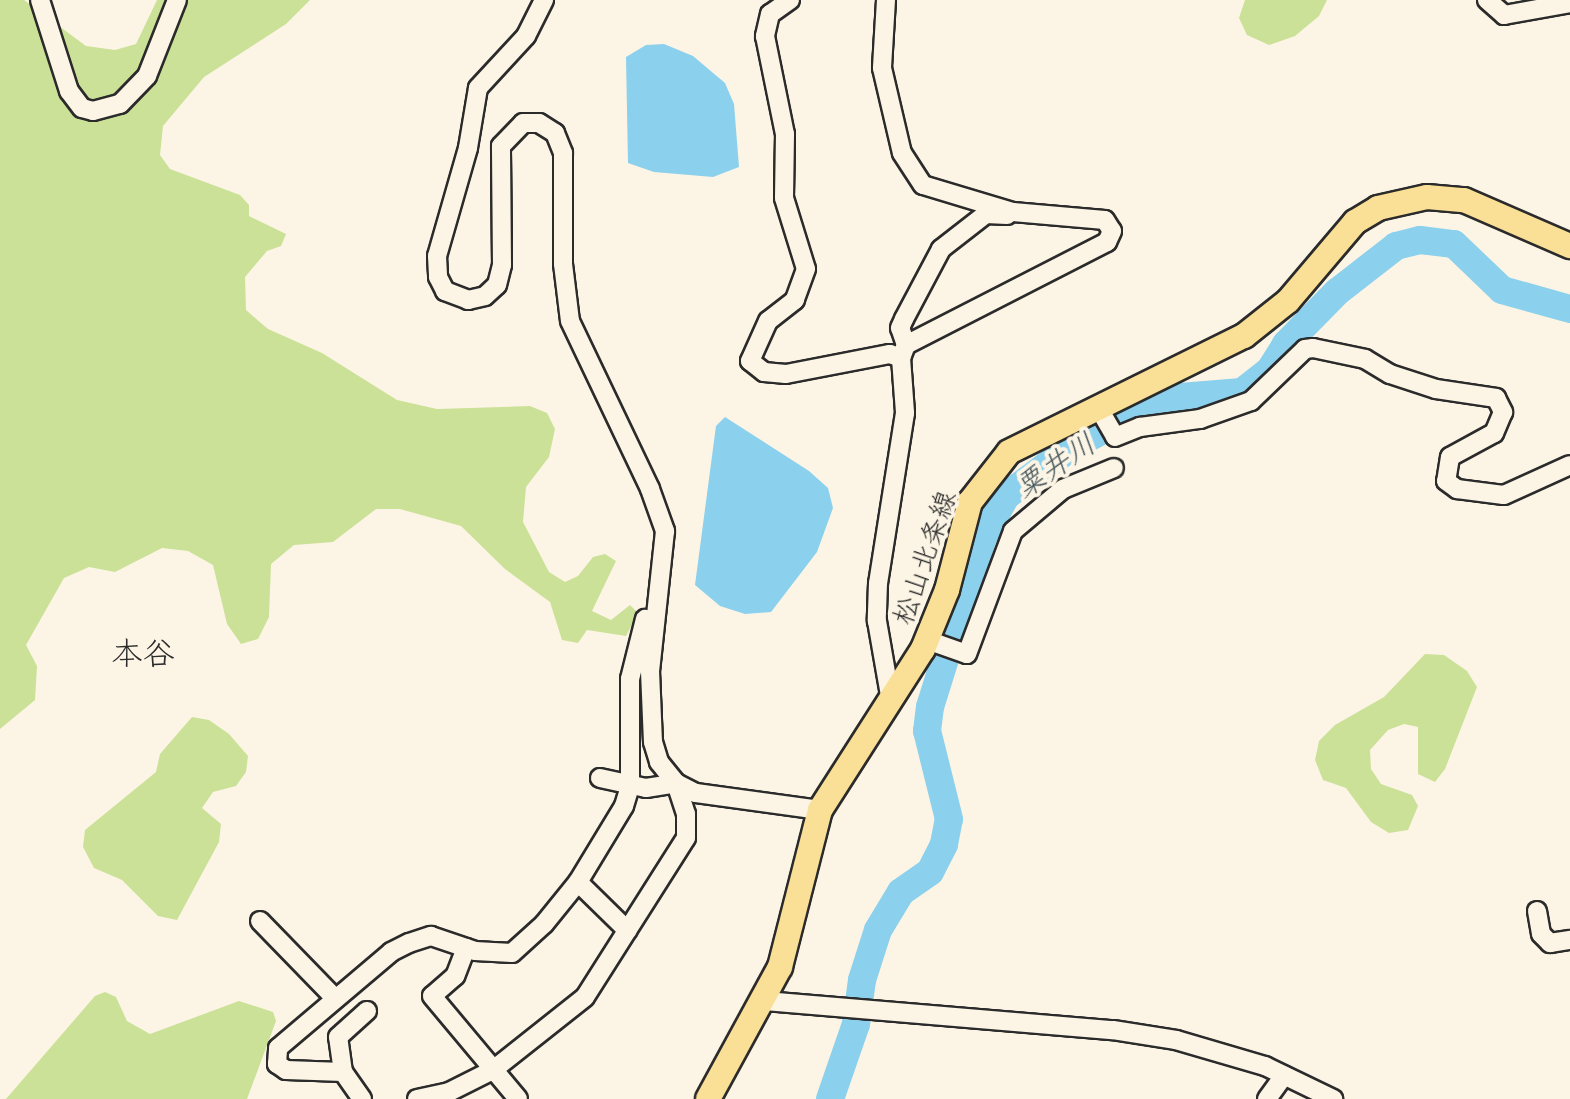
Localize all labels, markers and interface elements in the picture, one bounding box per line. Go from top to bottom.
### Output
water label: 粟井川 [1007,424,1101,504]
street label: 松山北条線 [884,485,962,629]
district label: 本谷 [111,632,175,670]

